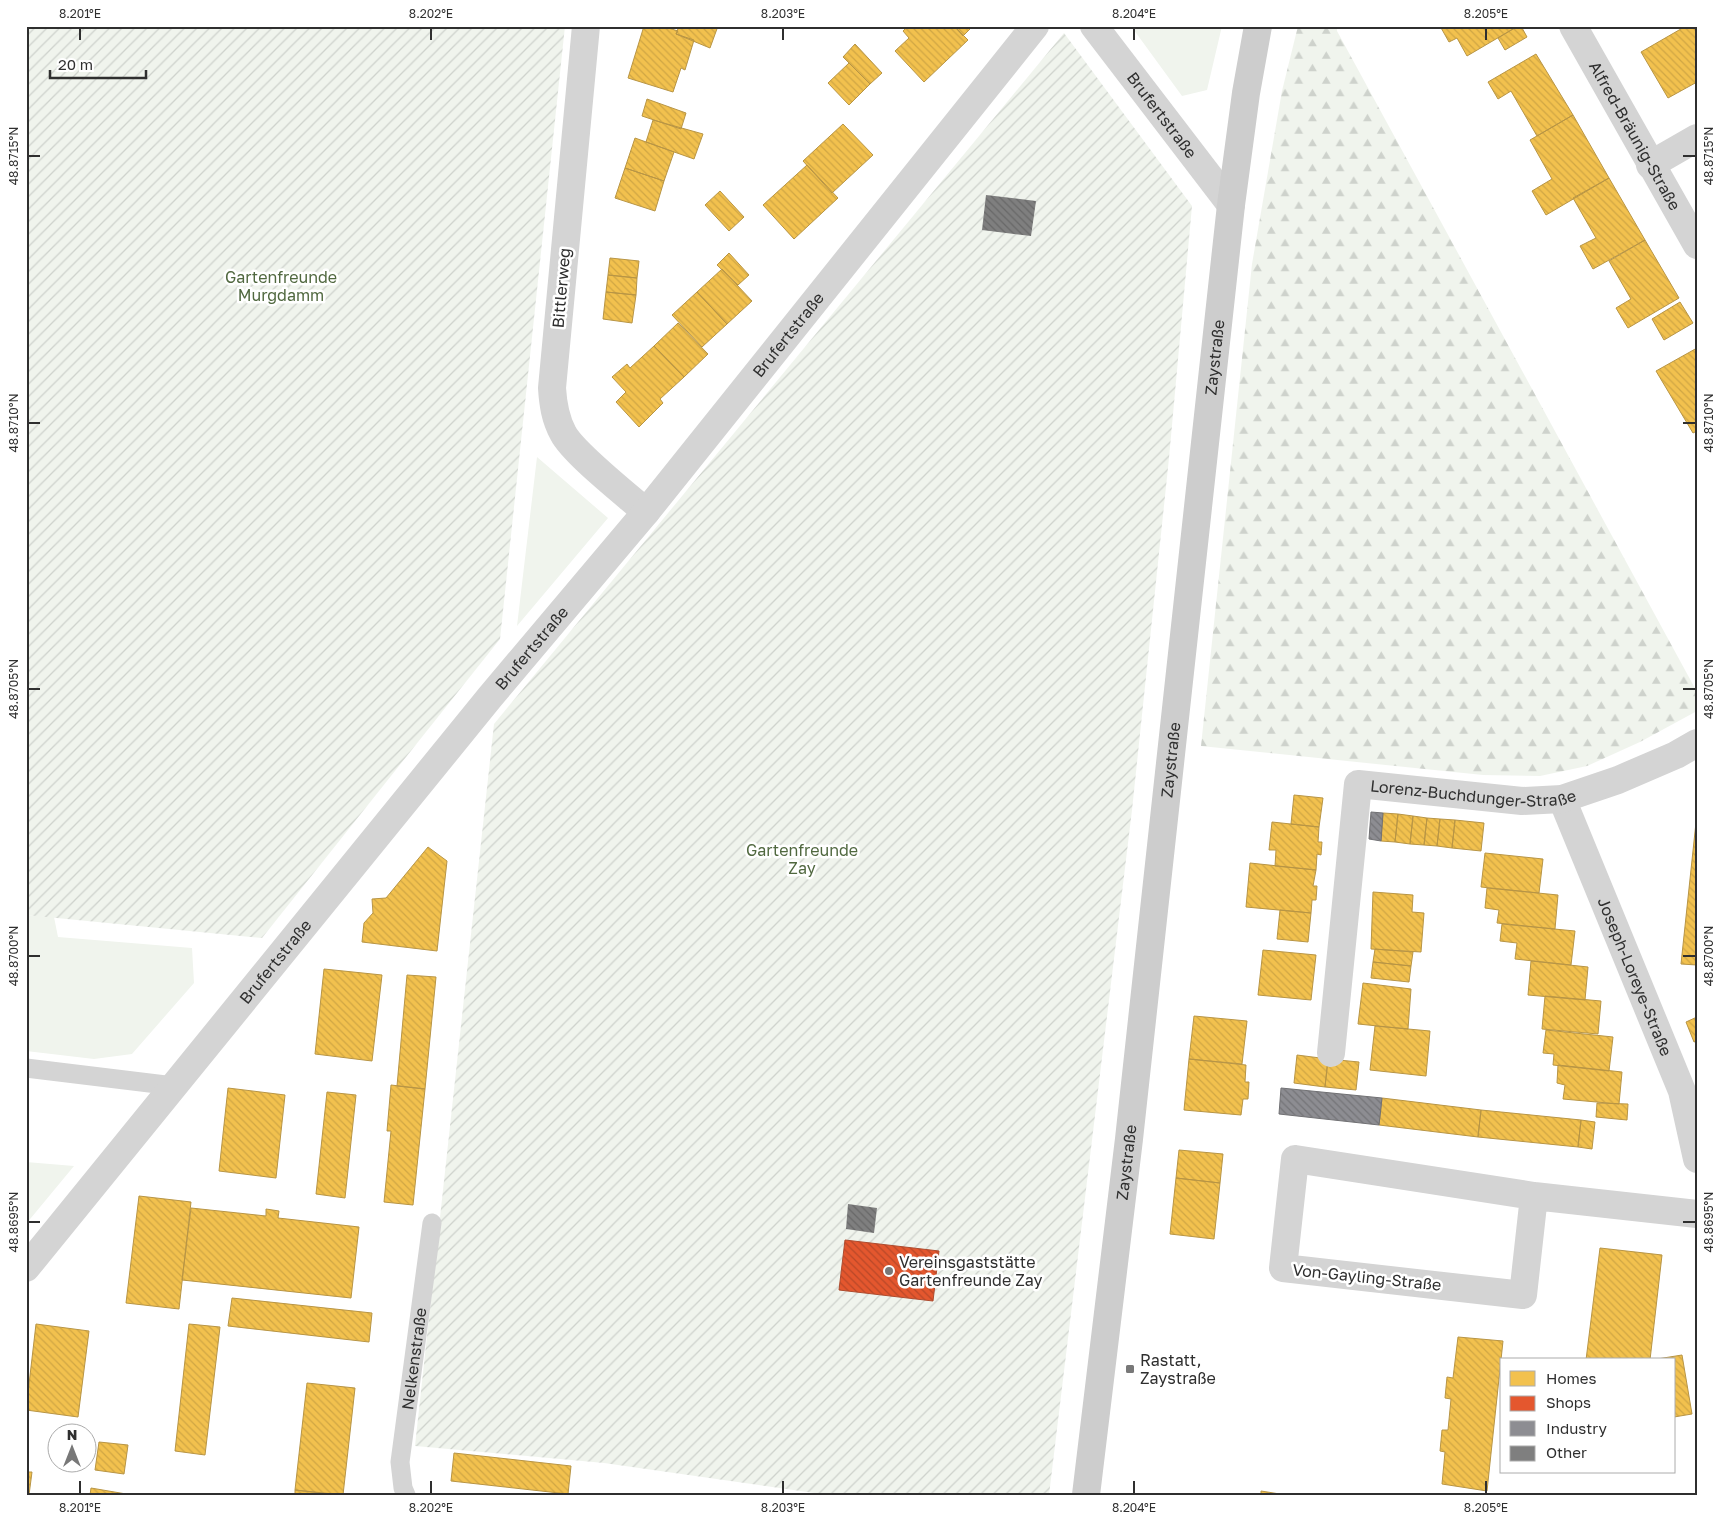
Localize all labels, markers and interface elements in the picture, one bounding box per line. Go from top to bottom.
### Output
text: 8.201°E [59,6,101,21]
text: 8.202°E [409,6,453,21]
text: 8.203°E [761,6,805,21]
text: 8.204°E [1112,6,1156,21]
text: 8.205°E [1464,6,1508,21]
scale bar [50,48,146,80]
text: 20 m [58,55,93,73]
street label: Alfred-Bräunig-Straße [1585,58,1685,214]
street label: Brufertstraße [1123,68,1201,162]
text: 48.8715°N [6,127,21,185]
text: 48.8715°N [1701,127,1716,185]
street label: Bittlerweg [548,247,574,329]
park label: Gartenfreunde Murgdamm [225,267,337,305]
street label: Brufertstraße [748,288,828,381]
street label: Zaystraße [1200,318,1228,396]
text: 48.8710°N [6,394,21,452]
text: 48.8710°N [1701,394,1716,452]
street label: Brufertstraße [491,602,572,694]
text: 48.8705°N [6,659,21,719]
text: 48.8705°N [1701,659,1716,719]
street label: Zaystraße [1156,721,1184,799]
street label: Lorenz-Buchdunger-Straße [1369,775,1579,811]
park label: Gartenfreunde Zay [746,840,858,878]
street label: Joseph-Loreye-Straße [1593,894,1676,1059]
street label: Brufertstraße [235,915,315,1008]
text: 48.8700°N [6,926,21,986]
text: 48.8700°N [1701,926,1716,986]
street label: Zaystraße [1112,1124,1141,1201]
text: 48.8695°N [6,1192,21,1252]
text: 48.8695°N [1701,1192,1716,1252]
place label: Vereinsgaststätte Gartenfreunde Zay [899,1252,1043,1290]
street label: Von-Gayling-Straße [1292,1259,1442,1295]
marker: Vereinsgaststätte Gartenfreunde Zay [883,1265,895,1277]
street label: Nelkenstraße [397,1306,431,1411]
place label: Rastatt, Zaystraße [1140,1350,1216,1388]
legend [1500,1358,1676,1474]
marker: Rastatt, Zaystraße [1124,1363,1136,1375]
text: Homes [1546,1369,1596,1387]
text: Shops [1546,1393,1591,1411]
text: Industry [1546,1419,1607,1437]
north arrow [48,1424,98,1474]
text: N [67,1426,77,1443]
text: Other [1546,1443,1587,1461]
text: 8.201°E [59,1500,101,1515]
text: 8.202°E [409,1500,453,1515]
text: 8.203°E [761,1500,805,1515]
text: 8.204°E [1112,1500,1156,1515]
text: 8.205°E [1464,1500,1508,1515]

